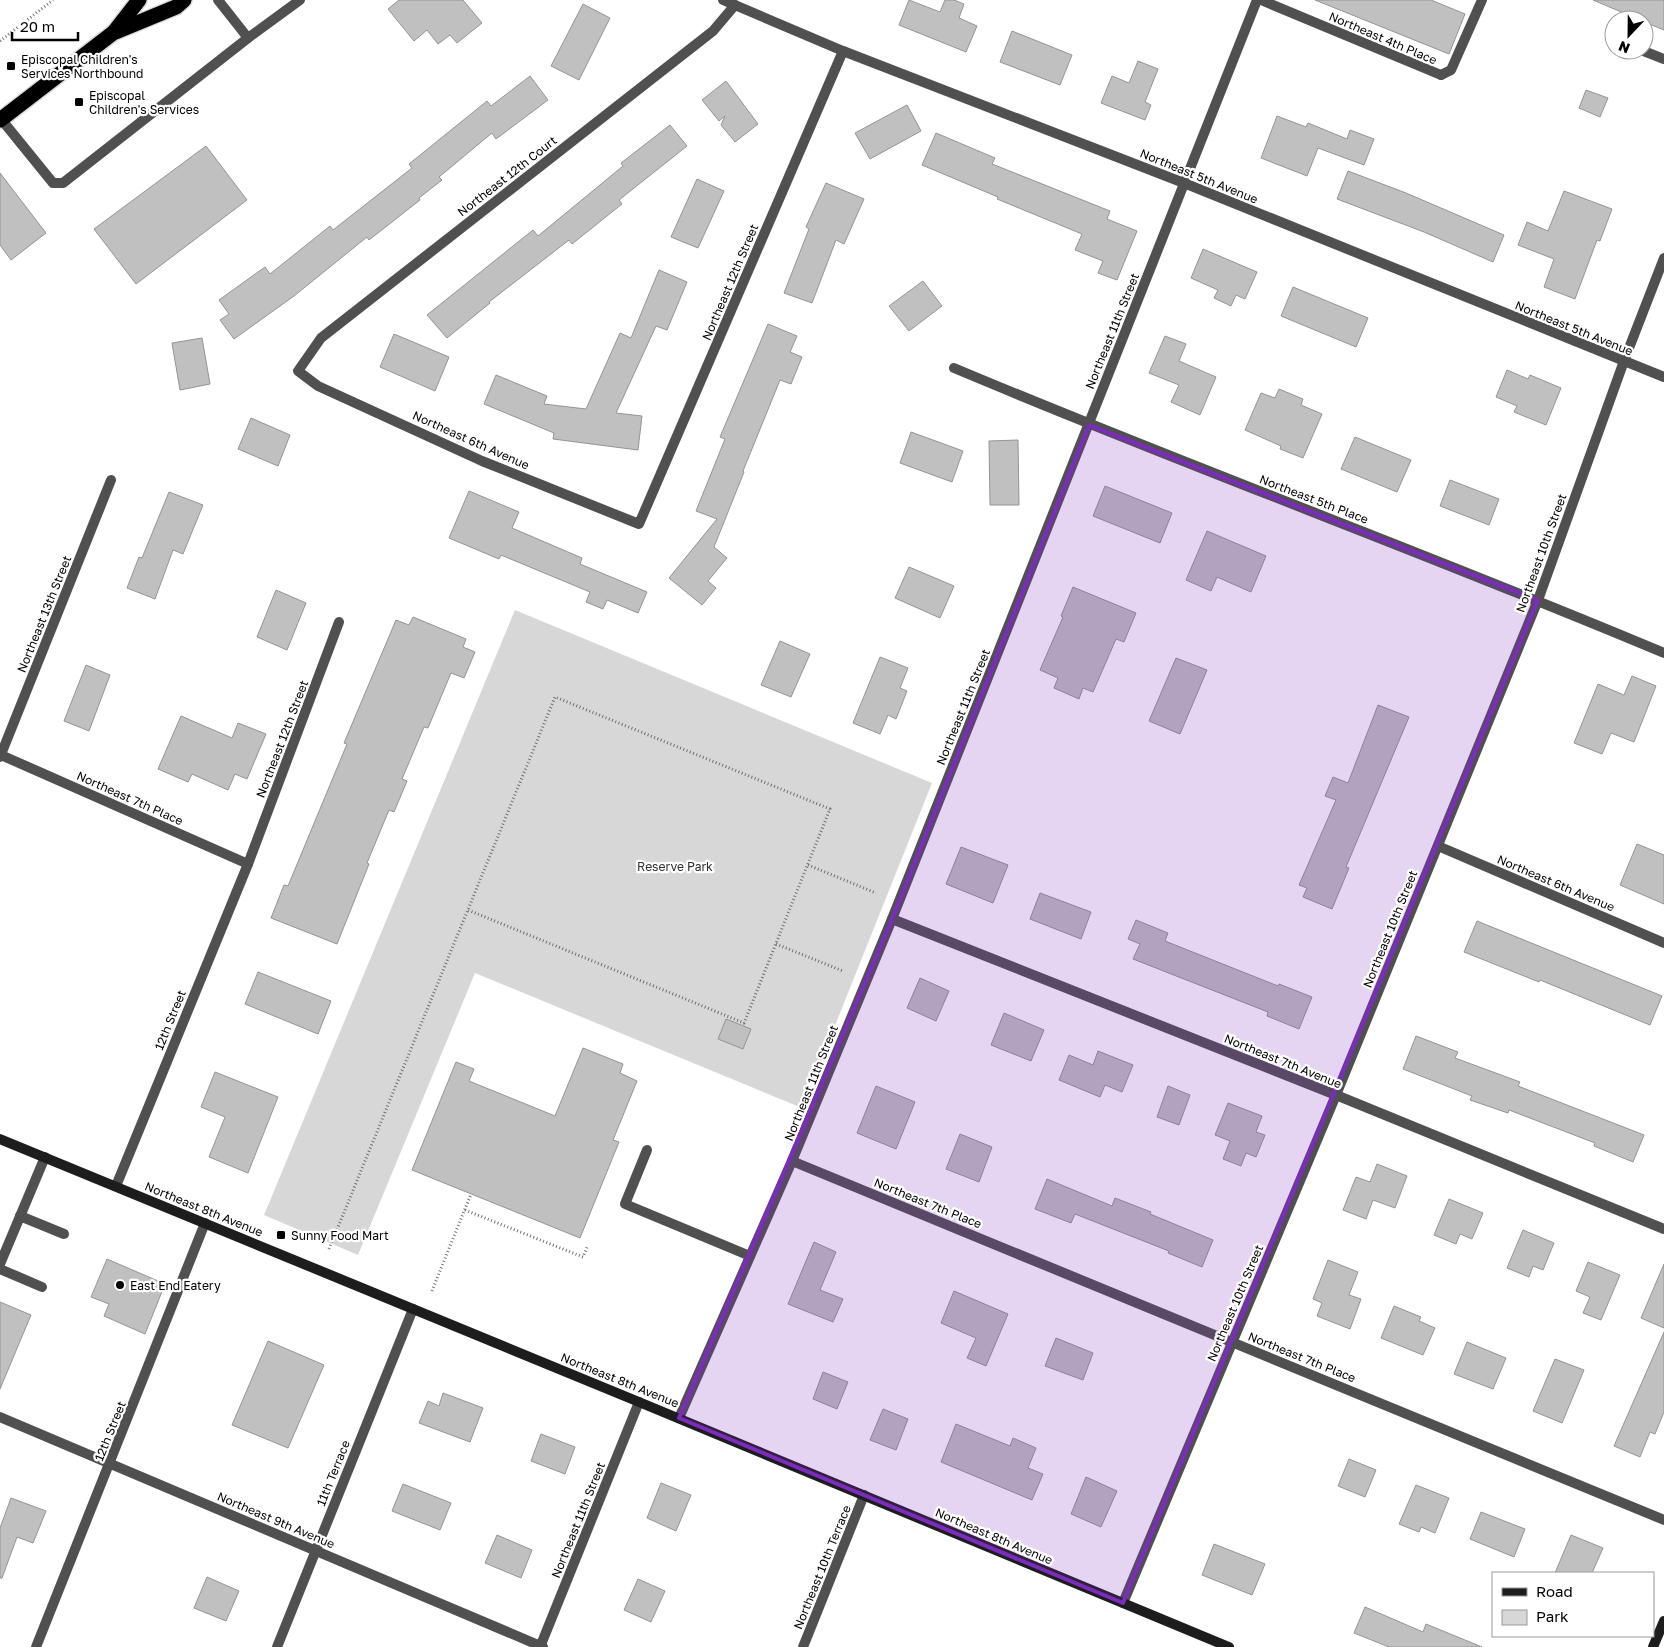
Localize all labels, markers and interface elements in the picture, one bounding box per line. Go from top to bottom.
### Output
street label: Northeast 4th Place [1327,8,1439,68]
scale bar [12,10,79,42]
north arrow [1604,10,1654,60]
text: 20 m [20,17,55,35]
text: N [1616,38,1632,57]
place label: Episcopal Children's Services Northbound [21,52,144,81]
marker: Episcopal Children's Services Northbound [5,60,17,72]
place label: Episcopal Children's Services [89,88,199,117]
marker: Episcopal Children's Services [73,96,85,108]
street label: Northeast 12th Court [454,133,560,219]
street label: Northeast 5th Avenue [1138,145,1260,207]
street label: Northeast 12th Street [699,221,761,342]
street label: Northeast 11th Street [1082,271,1142,391]
street label: Northeast 5th Avenue [1513,297,1635,359]
street label: Northeast 6th Avenue [410,407,532,473]
street label: Northeast 5th Place [1257,471,1371,527]
street label: Northeast 10th Street [1513,491,1570,614]
street label: Northeast 13th Street [14,553,74,675]
street label: Northeast 11th Street [933,647,993,767]
street label: Northeast 12th Street [253,678,311,800]
street label: Northeast 7th Place [74,768,186,828]
street label: Northeast 6th Avenue [1495,851,1617,915]
park label: Reserve Park [637,859,713,874]
street label: Northeast 10th Street [1360,868,1420,990]
street label: 12th Street [151,988,189,1052]
street label: Northeast 11th Street [781,1023,841,1143]
street label: Northeast 7th Avenue [1222,1031,1344,1091]
street label: Northeast 7th Place [872,1175,984,1231]
street label: Northeast 8th Avenue [143,1178,265,1240]
place label: Sunny Food Mart [291,1228,389,1243]
marker: Sunny Food Mart [275,1229,287,1241]
street label: Northeast 10th Street [1204,1242,1266,1364]
place label: East End Eatery [130,1278,221,1293]
marker: East End Eatery [114,1279,126,1291]
street label: Northeast 7th Place [1246,1329,1358,1385]
street label: Northeast 8th Avenue [559,1349,681,1411]
street label: 12th Street [91,1399,129,1463]
street label: 11th Terrace [313,1438,353,1508]
street label: Northeast 11th Street [548,1460,608,1580]
street label: Northeast 9th Avenue [215,1488,337,1552]
street label: Northeast 10th Terrace [790,1503,854,1631]
street label: Northeast 8th Avenue [933,1504,1055,1568]
legend [1492,1572,1654,1637]
text: Road [1536,1582,1573,1600]
text: Park [1536,1607,1569,1625]

